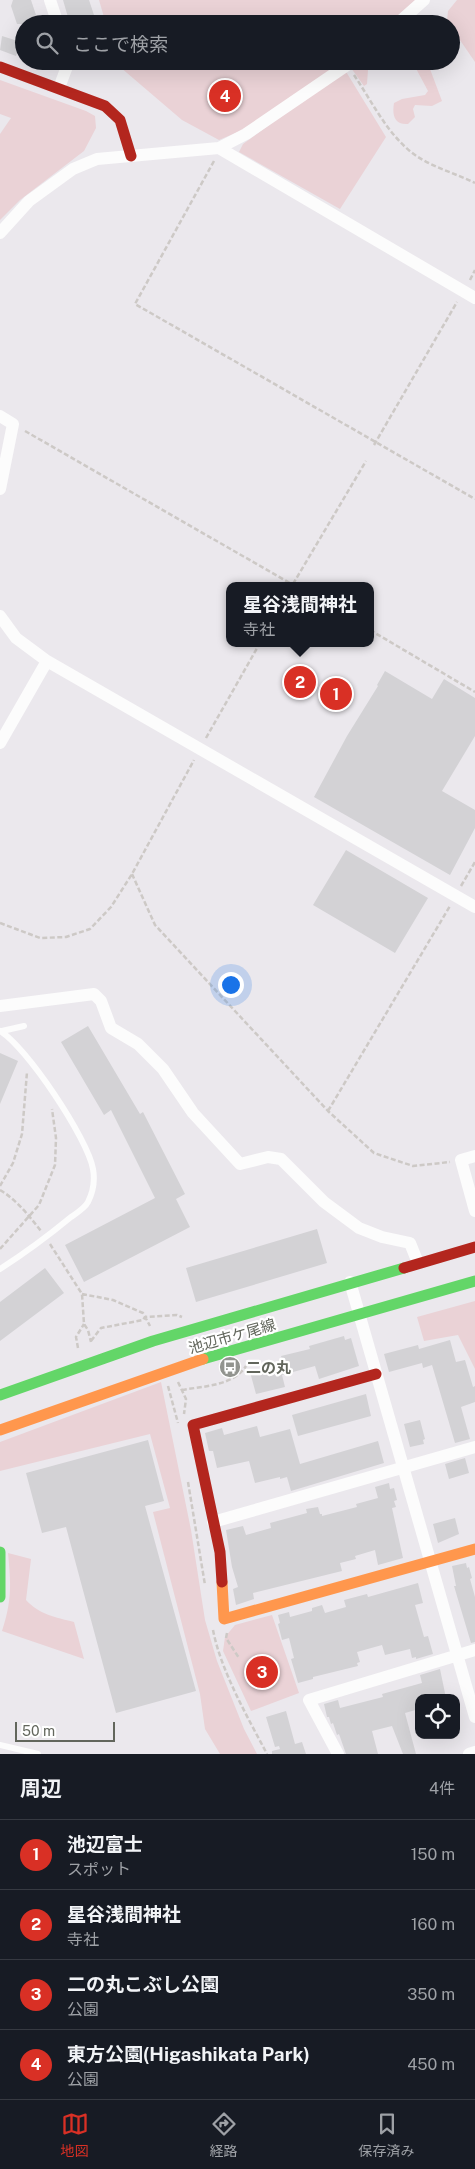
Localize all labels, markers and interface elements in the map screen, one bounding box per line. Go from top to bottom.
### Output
search box [15,15,460,70]
icon: search [33,29,61,57]
text: ここで検索 [73,33,168,55]
pin: 4 [209,77,241,115]
popup [226,582,374,647]
text: 星谷浅間神社 [243,593,357,615]
text: 寺社 [243,620,275,639]
pin: 2 [284,663,316,701]
pin: 1 [320,675,352,713]
your location [218,972,244,998]
street label: 池辺市ケ尾線 [186,1315,278,1357]
bus stop icon: 二の丸 [218,1355,242,1379]
place label: 二の丸 [246,1359,291,1376]
pin: 3 [246,1653,278,1691]
map controls [415,1694,460,1739]
button: locate [415,1694,460,1739]
scale bar [15,1719,115,1742]
text: 50 m [22,1723,55,1739]
text: 周辺 [20,1776,62,1801]
text: 4件 [429,1779,455,1798]
text: 池辺富士 [67,1833,143,1855]
text: 1 [33,1845,39,1864]
text: 150 m [411,1845,455,1864]
text: スポット [67,1860,131,1879]
text: 星谷浅間神社 [67,1903,181,1925]
text: 2 [31,1915,41,1934]
text: 160 m [411,1915,455,1934]
text: 寺社 [67,1930,99,1949]
text: 二の丸こぶし公園 [67,1973,219,1995]
text: 3 [31,1985,41,2004]
text: 350 m [407,1985,455,2004]
text: 公園 [67,2000,99,2019]
text: 東方公園(Higashikata Park) [67,2043,310,2065]
text: 4 [31,2055,41,2074]
text: 450 m [407,2055,455,2074]
text: 公園 [67,2070,99,2089]
tab: 地図 [61,2110,89,2160]
tab: 経路 [210,2110,238,2160]
tab: 保存済み [359,2110,415,2160]

